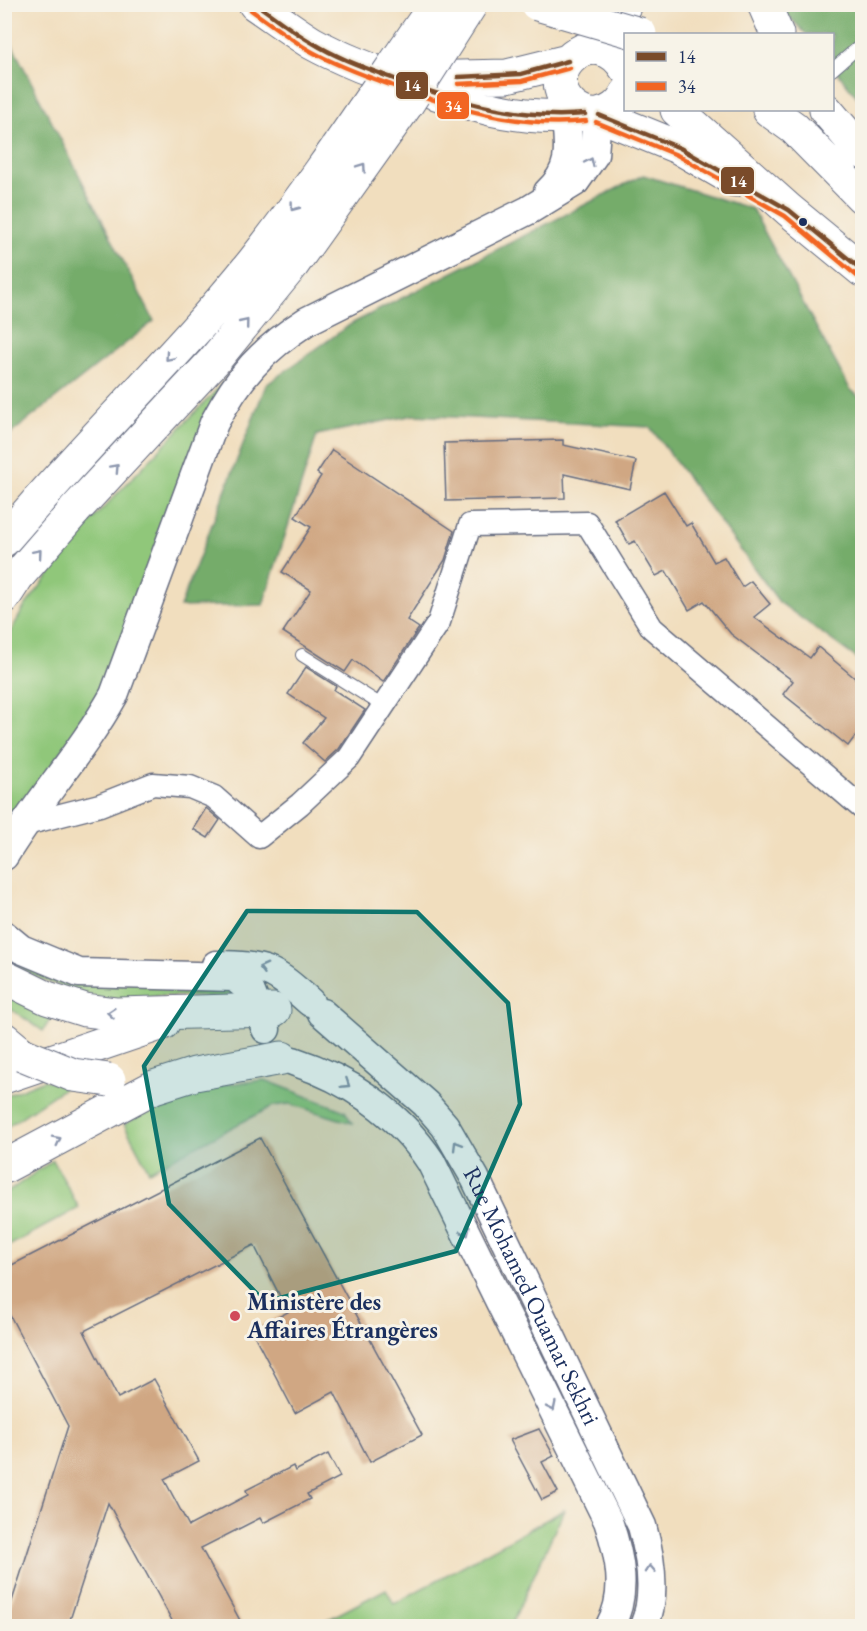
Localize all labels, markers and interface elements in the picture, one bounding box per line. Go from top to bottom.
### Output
legend [624,33,834,111]
text: 14 [678,45,696,68]
line badge: 14 [395,71,429,100]
text: 14 [404,75,421,96]
text: 34 [678,75,696,98]
line badge: 34 [436,91,470,120]
text: 34 [445,96,462,117]
one-way arrow [582,157,594,168]
one-way arrow [355,163,366,174]
line badge: 14 [720,166,755,195]
text: 14 [730,171,747,192]
one-way arrow [290,201,301,212]
unlabelled marker [797,216,809,228]
one-way arrow [238,319,249,330]
one-way arrow [166,350,177,361]
one-way arrow [107,464,118,475]
one-way arrow [31,549,42,559]
one-way arrow [258,963,268,976]
one-way arrow [106,1006,115,1019]
one-way arrow [339,1077,350,1088]
one-way arrow [50,1136,61,1147]
one-way arrow [452,1141,464,1151]
street label: Rue Mohamed Ouamar Sekhri [457,1161,607,1430]
one-way arrow [458,1226,470,1237]
place label: Ministère des Affaires Étrangères [246,1286,438,1346]
marker: Ministère des Affaires Étrangères [228,1309,242,1323]
one-way arrow [545,1400,557,1411]
one-way arrow [644,1565,657,1574]

